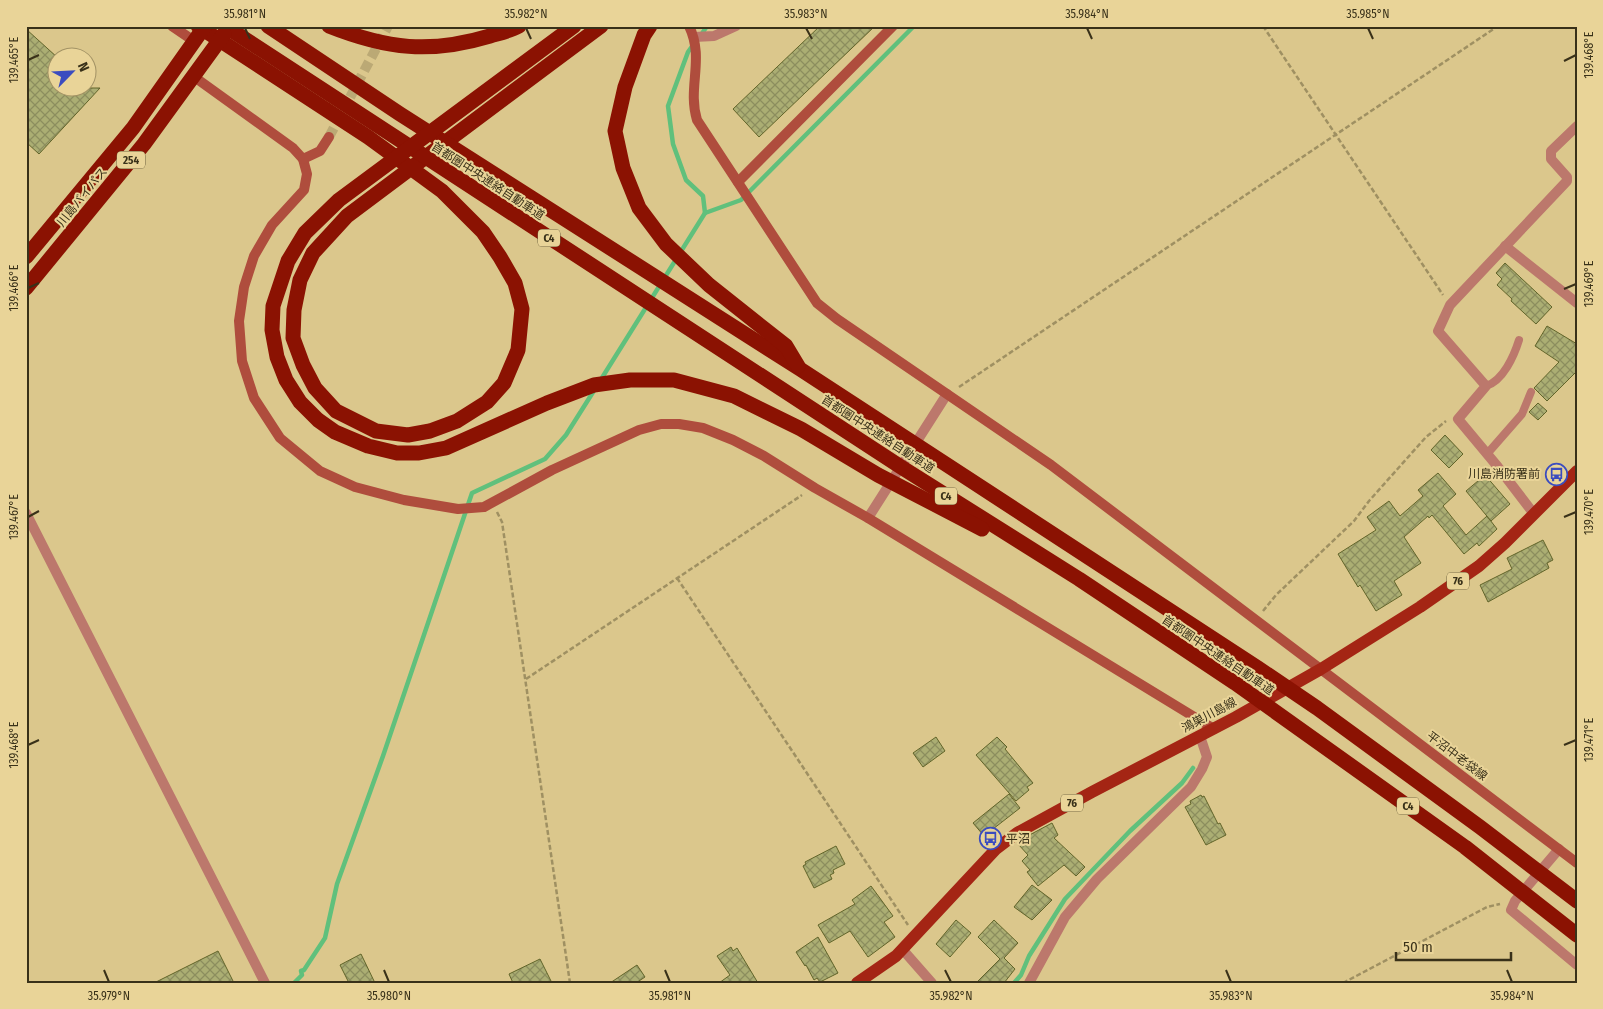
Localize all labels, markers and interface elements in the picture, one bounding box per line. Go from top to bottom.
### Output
text: 35.981°N [224,7,266,21]
text: 35.982°N [504,7,548,21]
text: 35.983°N [784,7,828,21]
text: 35.984°N [1065,7,1109,21]
text: 35.985°N [1346,7,1390,21]
text: 139.468°E [1582,31,1596,78]
text: 139.465°E [7,36,21,83]
north arrow [48,48,98,98]
text: N [74,60,93,74]
street label: 首都圏中央連絡自動車道 [429,139,547,223]
road number: 254 [117,152,145,168]
street label: 川島バイパス [54,165,110,229]
road number: C4 [538,230,560,247]
text: 139.469°E [1582,260,1596,307]
text: 139.466°E [7,264,21,311]
street label: 首都圏中央連絡自動車道 [819,392,937,476]
bus stop icon: 川島消防署前 [1544,462,1568,486]
place label: 川島消防署前 [1468,467,1540,481]
road number: C4 [935,488,957,504]
text: 139.470°E [1582,489,1596,535]
text: 139.467°E [7,494,21,540]
road number: 76 [1447,572,1469,590]
street label: 首都圏中央連絡自動車道 [1159,612,1277,698]
street label: 鴻巣川島線 [1179,695,1239,735]
text: 139.471°E [1582,718,1596,762]
text: 139.468°E [7,721,21,768]
street label: 平沼中老袋線 [1424,729,1490,783]
road number: 76 [1061,794,1083,811]
road number: C4 [1397,798,1419,814]
bus stop icon: 平沼 [978,827,1002,851]
place label: 平沼 [1006,832,1030,846]
scale bar [1396,929,1510,961]
text: 50 m [1403,938,1433,956]
text: 35.979°N [88,989,130,1003]
text: 35.980°N [367,989,411,1003]
text: 35.981°N [649,989,691,1003]
text: 35.982°N [929,989,973,1003]
text: 35.983°N [1209,989,1253,1003]
text: 35.984°N [1490,989,1534,1003]

